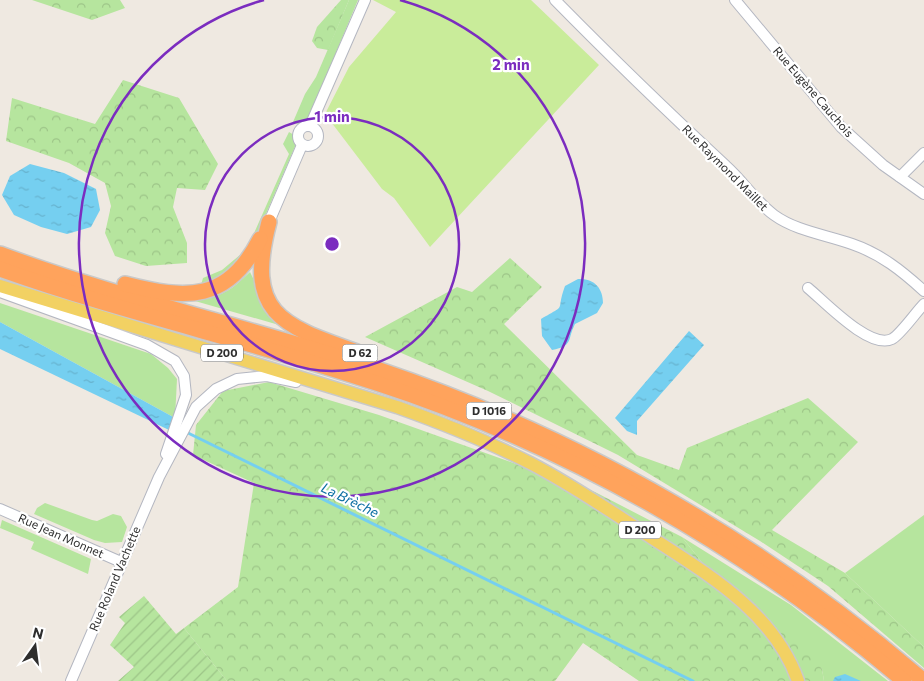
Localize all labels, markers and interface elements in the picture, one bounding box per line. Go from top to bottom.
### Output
street label: Rue Eugène Cauchois [771,43,857,139]
text: 2 min [492,55,530,73]
text: 1 min [314,107,350,125]
street label: Rue Raymond Maillet [680,122,772,213]
centre of rings [323,235,341,253]
road number: D 200 [201,344,243,362]
road number: D 62 [342,344,378,362]
road number: D 1016 [466,402,512,420]
water label: La Brèche [319,478,382,521]
street label: Rue Jean Monnet [16,510,106,561]
road number: D 200 [619,522,661,538]
street label: Rue Roland Vachette [86,524,143,633]
north arrow [10,621,60,671]
text: N [31,623,45,642]

